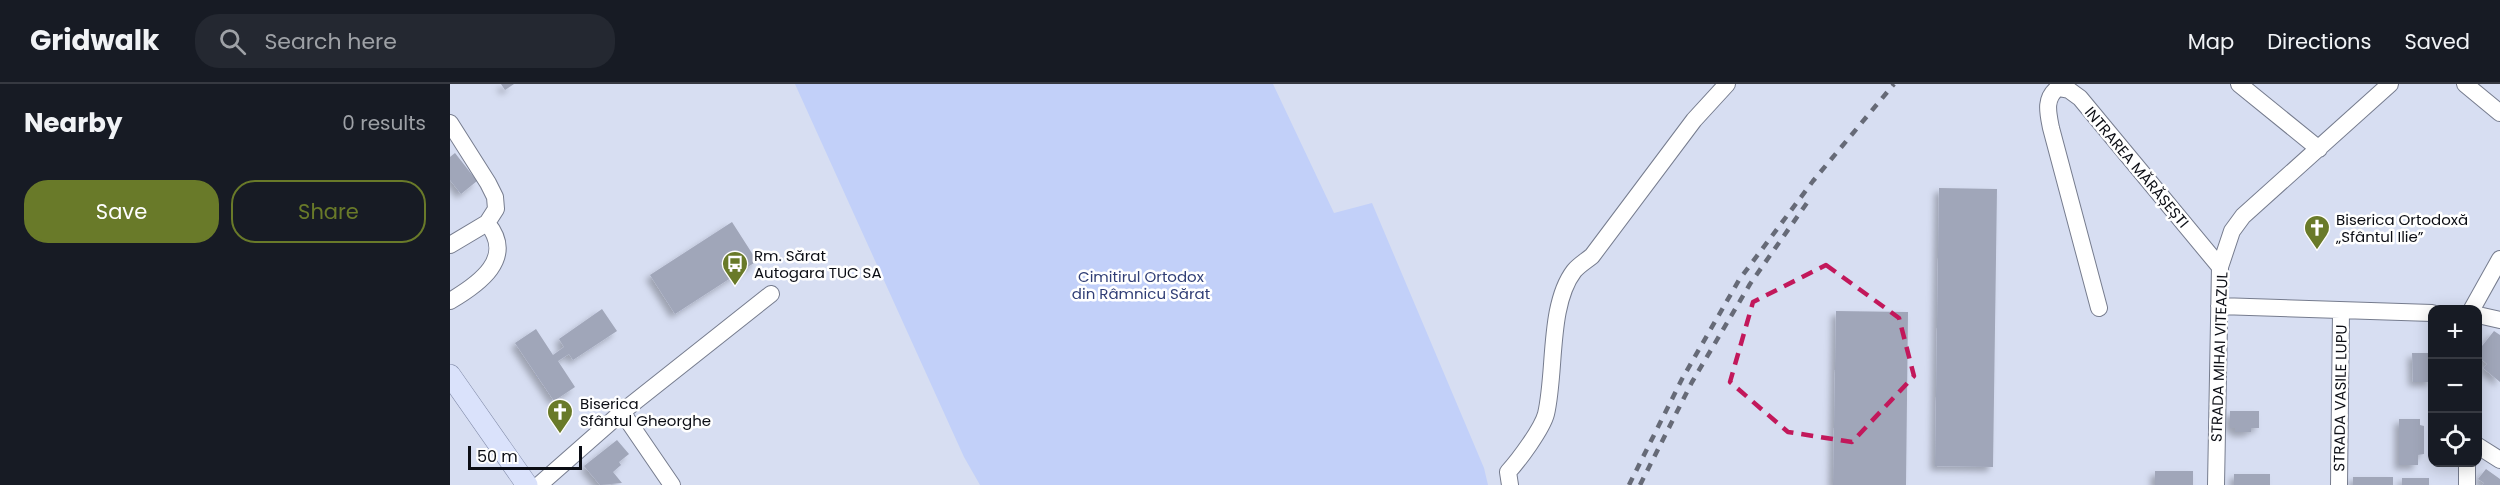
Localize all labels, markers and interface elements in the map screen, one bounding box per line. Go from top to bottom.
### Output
search box [195,14,615,68]
text: Gridwalk [30,21,159,60]
icon: search [216,25,249,58]
text: Search here [264,26,397,57]
text: Map [2188,27,2234,56]
text: Directions [2267,27,2371,56]
text: Saved [2404,27,2470,56]
street label: INTRAREA MĂRĂȘEȘTI [2080,102,2194,232]
text: Nearby [24,105,122,141]
text: 0 results [342,109,426,137]
button: Save [24,180,219,243]
button: Share [231,180,426,243]
place label: Biserica Ortodoxă „Sfântul Ilie” [2335,209,2468,247]
church icon: Biserica Ortodoxă „Sfântul Ilie” [2302,213,2332,251]
place label: Rm. Sărat Autogara TUC SA [754,245,882,283]
bus stop icon: Rm. Sărat Autogara TUC SA [720,249,750,287]
park label: Cimitirul Ortodox din Râmnicu Sărat [1072,266,1210,304]
street label: STRADA MIHAI VITEAZUL [2206,271,2232,442]
map controls [2428,305,2482,467]
button: + [2428,305,2482,359]
street label: STRADA VASILE LUPU [2328,324,2352,472]
button: − [2428,359,2482,413]
place label: Biserica Sfântul Gheorghe [580,393,711,431]
church icon: Biserica Sfântul Gheorghe [545,397,575,435]
button: locate [2428,413,2482,467]
scale bar [468,443,582,470]
text: 50 m [477,445,518,468]

